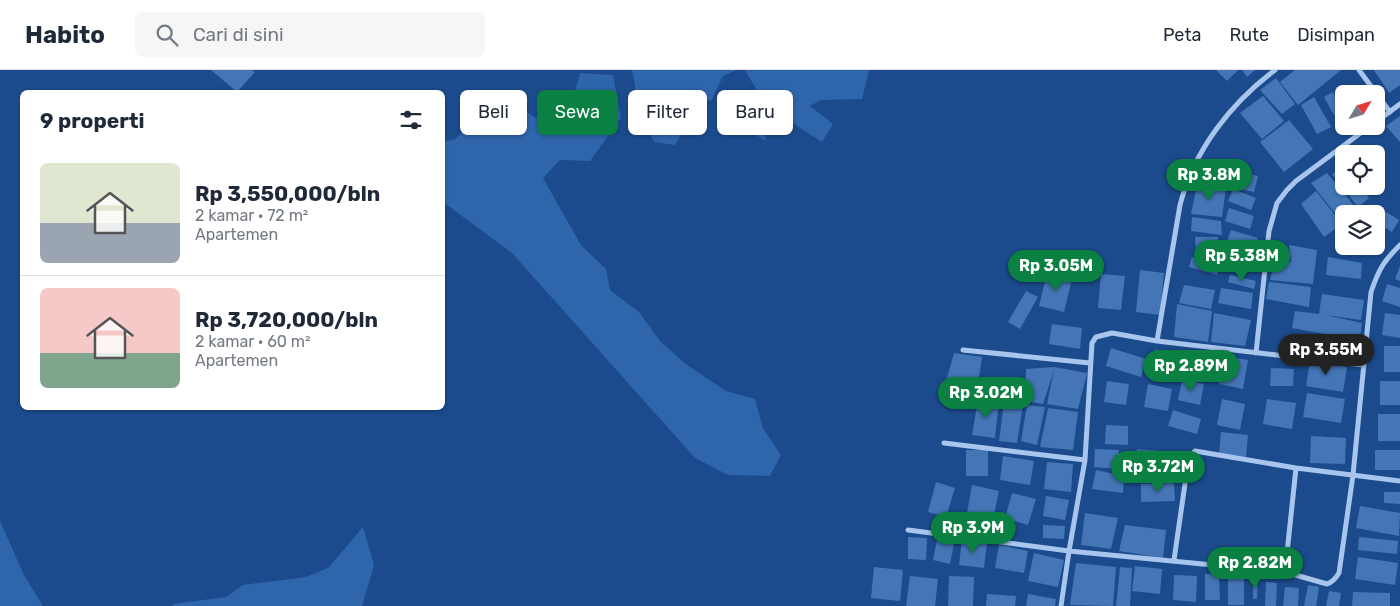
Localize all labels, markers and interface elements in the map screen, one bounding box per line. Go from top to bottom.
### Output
search box [135,12,485,57]
text: Habito [25,21,105,49]
icon: search [153,21,181,49]
text: Cari di sini [193,23,284,46]
text: Peta [1163,24,1201,46]
text: Rute [1229,24,1269,46]
text: Disimpan [1297,24,1375,46]
north arrow [1335,85,1385,135]
map controls [1335,85,1385,255]
chip: Beli [460,90,527,135]
chip: Sewa [537,90,618,135]
chip: Filter [628,90,707,135]
chip: Baru [717,90,793,135]
icon: filters [397,106,425,134]
text: 9 properti [40,108,145,133]
button: locate [1335,145,1385,195]
pin: Rp 3.8M [1163,158,1255,201]
text: Rp 3.8M [1177,165,1241,184]
text: Rp 3,550,000/bln [195,181,380,206]
icon: home [80,183,140,243]
button: layers [1335,205,1385,255]
text: 2 kamar · 72 m² [195,206,308,225]
text: Apartemen [195,225,278,244]
pin: Rp 5.38M [1190,240,1294,282]
text: Rp 5.38M [1205,246,1279,265]
pin: Rp 3.05M [1004,250,1108,292]
text: Rp 3.05M [1019,256,1093,275]
text: Rp 3,720,000/bln [195,307,378,332]
icon: home [80,308,140,368]
text: 2 kamar · 60 m² [195,332,311,351]
pin: Rp 3.55M [1274,334,1378,376]
text: Rp 3.55M [1289,340,1363,359]
pin: Rp 2.89M [1139,350,1243,392]
text: Apartemen [195,351,278,370]
text: Rp 2.89M [1154,356,1228,375]
pin: Rp 3.02M [934,376,1038,419]
text: Rp 3.02M [949,383,1023,402]
pin: Rp 3.72M [1106,450,1210,493]
text: Rp 3.72M [1122,457,1194,476]
pin: Rp 3.9M [927,512,1019,554]
text: Rp 3.9M [942,518,1004,537]
pin: Rp 2.82M [1203,546,1307,589]
text: Rp 2.82M [1218,553,1292,572]

